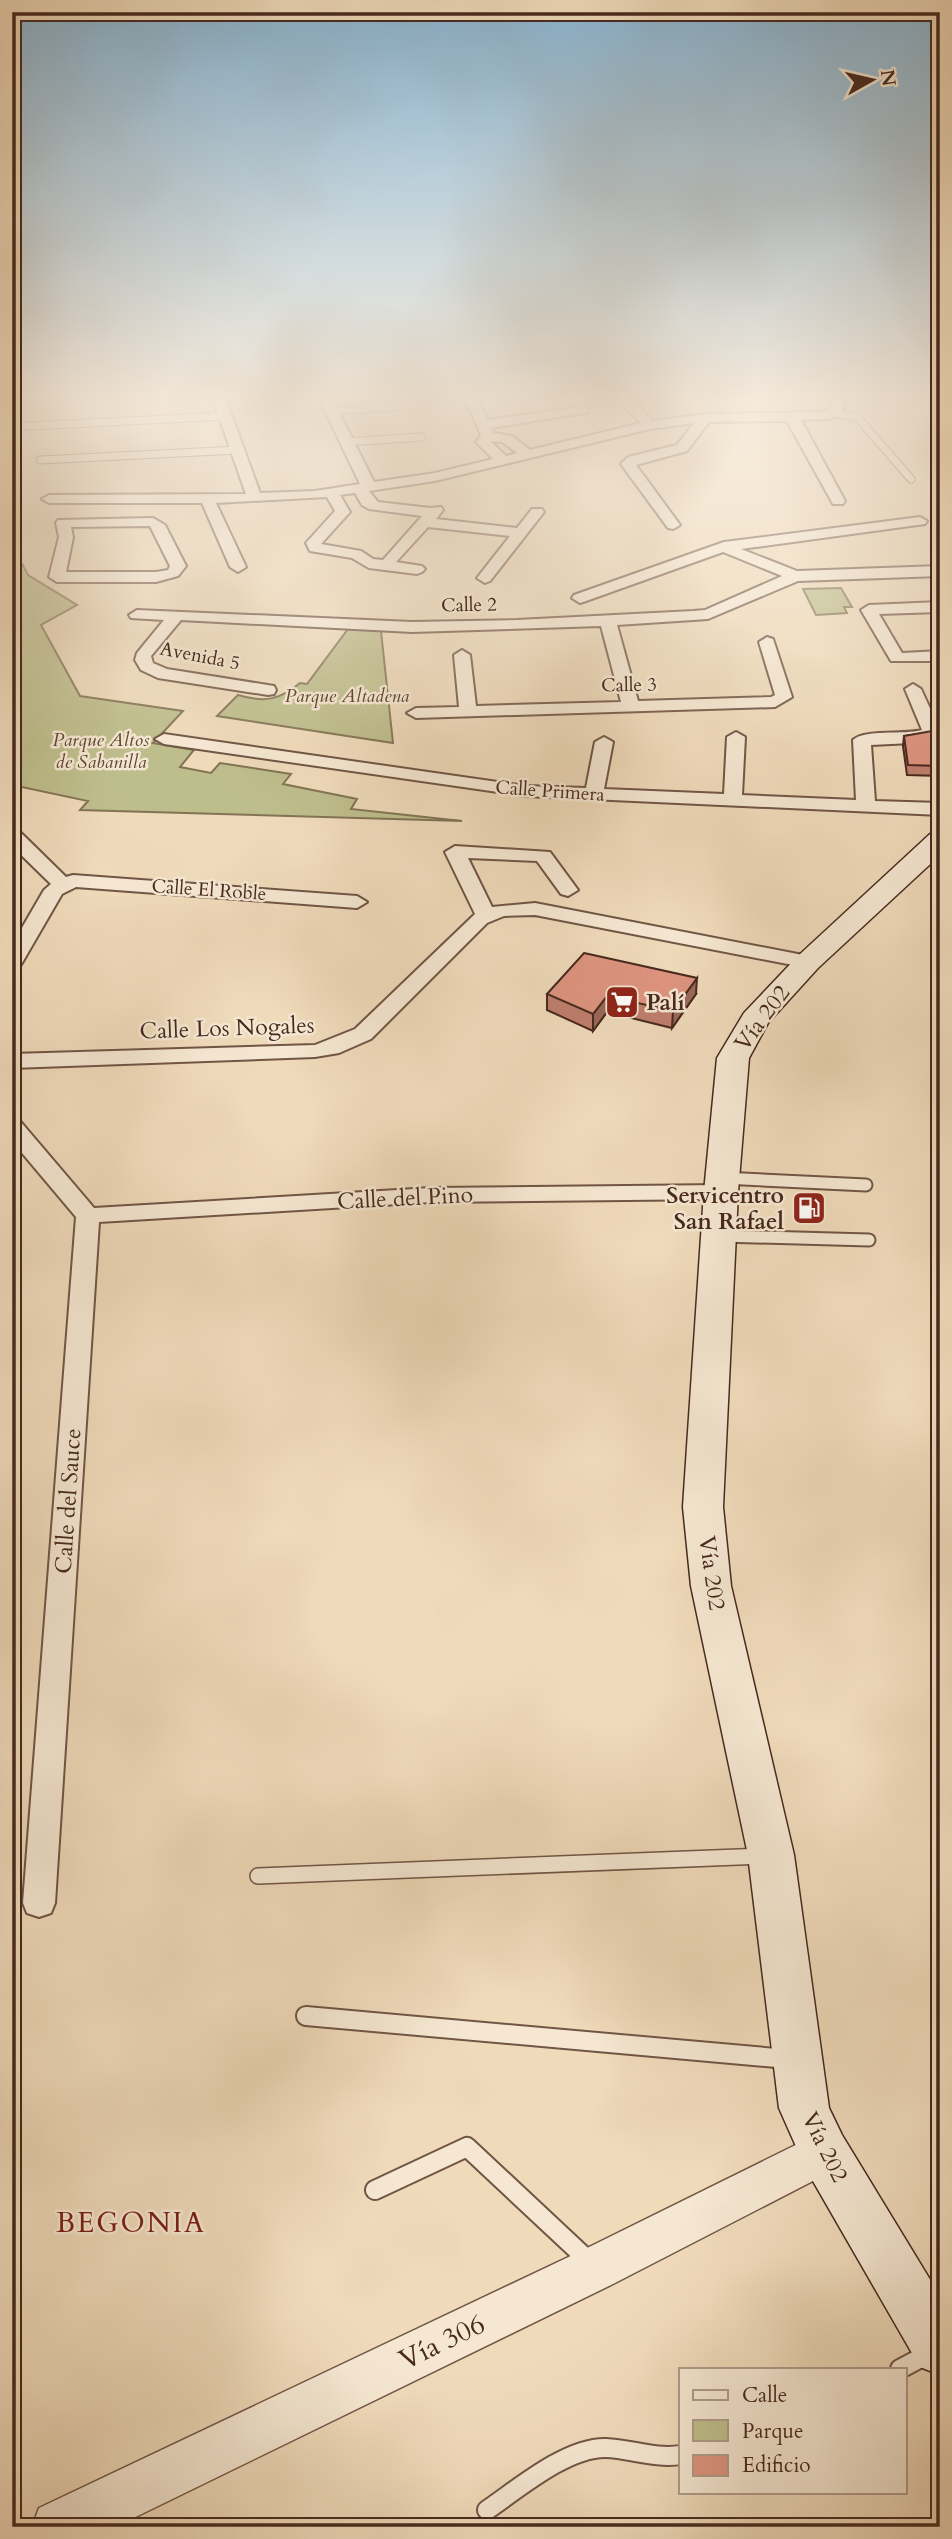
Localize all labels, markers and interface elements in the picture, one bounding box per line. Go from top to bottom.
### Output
north arrow [836,46,906,116]
text: N [874,68,902,88]
street label: Calle 2 [441,592,497,618]
street label: Avenida 5 [158,636,242,676]
street label: Calle 3 [601,672,657,698]
park label: Parque Altadena [285,683,410,709]
park label: Parque Altos de Sabanilla [52,727,150,775]
street label: Calle Primera [494,774,606,808]
street label: Calle El Roble [151,873,267,907]
street label: Vía 202 [727,979,797,1057]
supermarket icon: Palí [603,983,641,1021]
place label: Palí [646,987,685,1018]
street label: Calle Los Nogales [139,1009,315,1047]
street label: Calle del Pino [336,1179,474,1217]
place label: Servicentro San Rafael [666,1180,784,1237]
fuel station icon: Servicentro San Rafael [790,1189,828,1227]
street label: Calle del Sauce [47,1427,89,1575]
street label: Vía 202 [691,1534,733,1612]
street label: Vía 202 [795,2107,855,2187]
district label: BEGONIA [56,2204,206,2242]
street label: Vía 306 [393,2305,491,2379]
legend [679,2368,906,2494]
text: Calle [742,2381,787,2410]
text: Parque [742,2417,803,2446]
text: Edificio [742,2451,811,2480]

